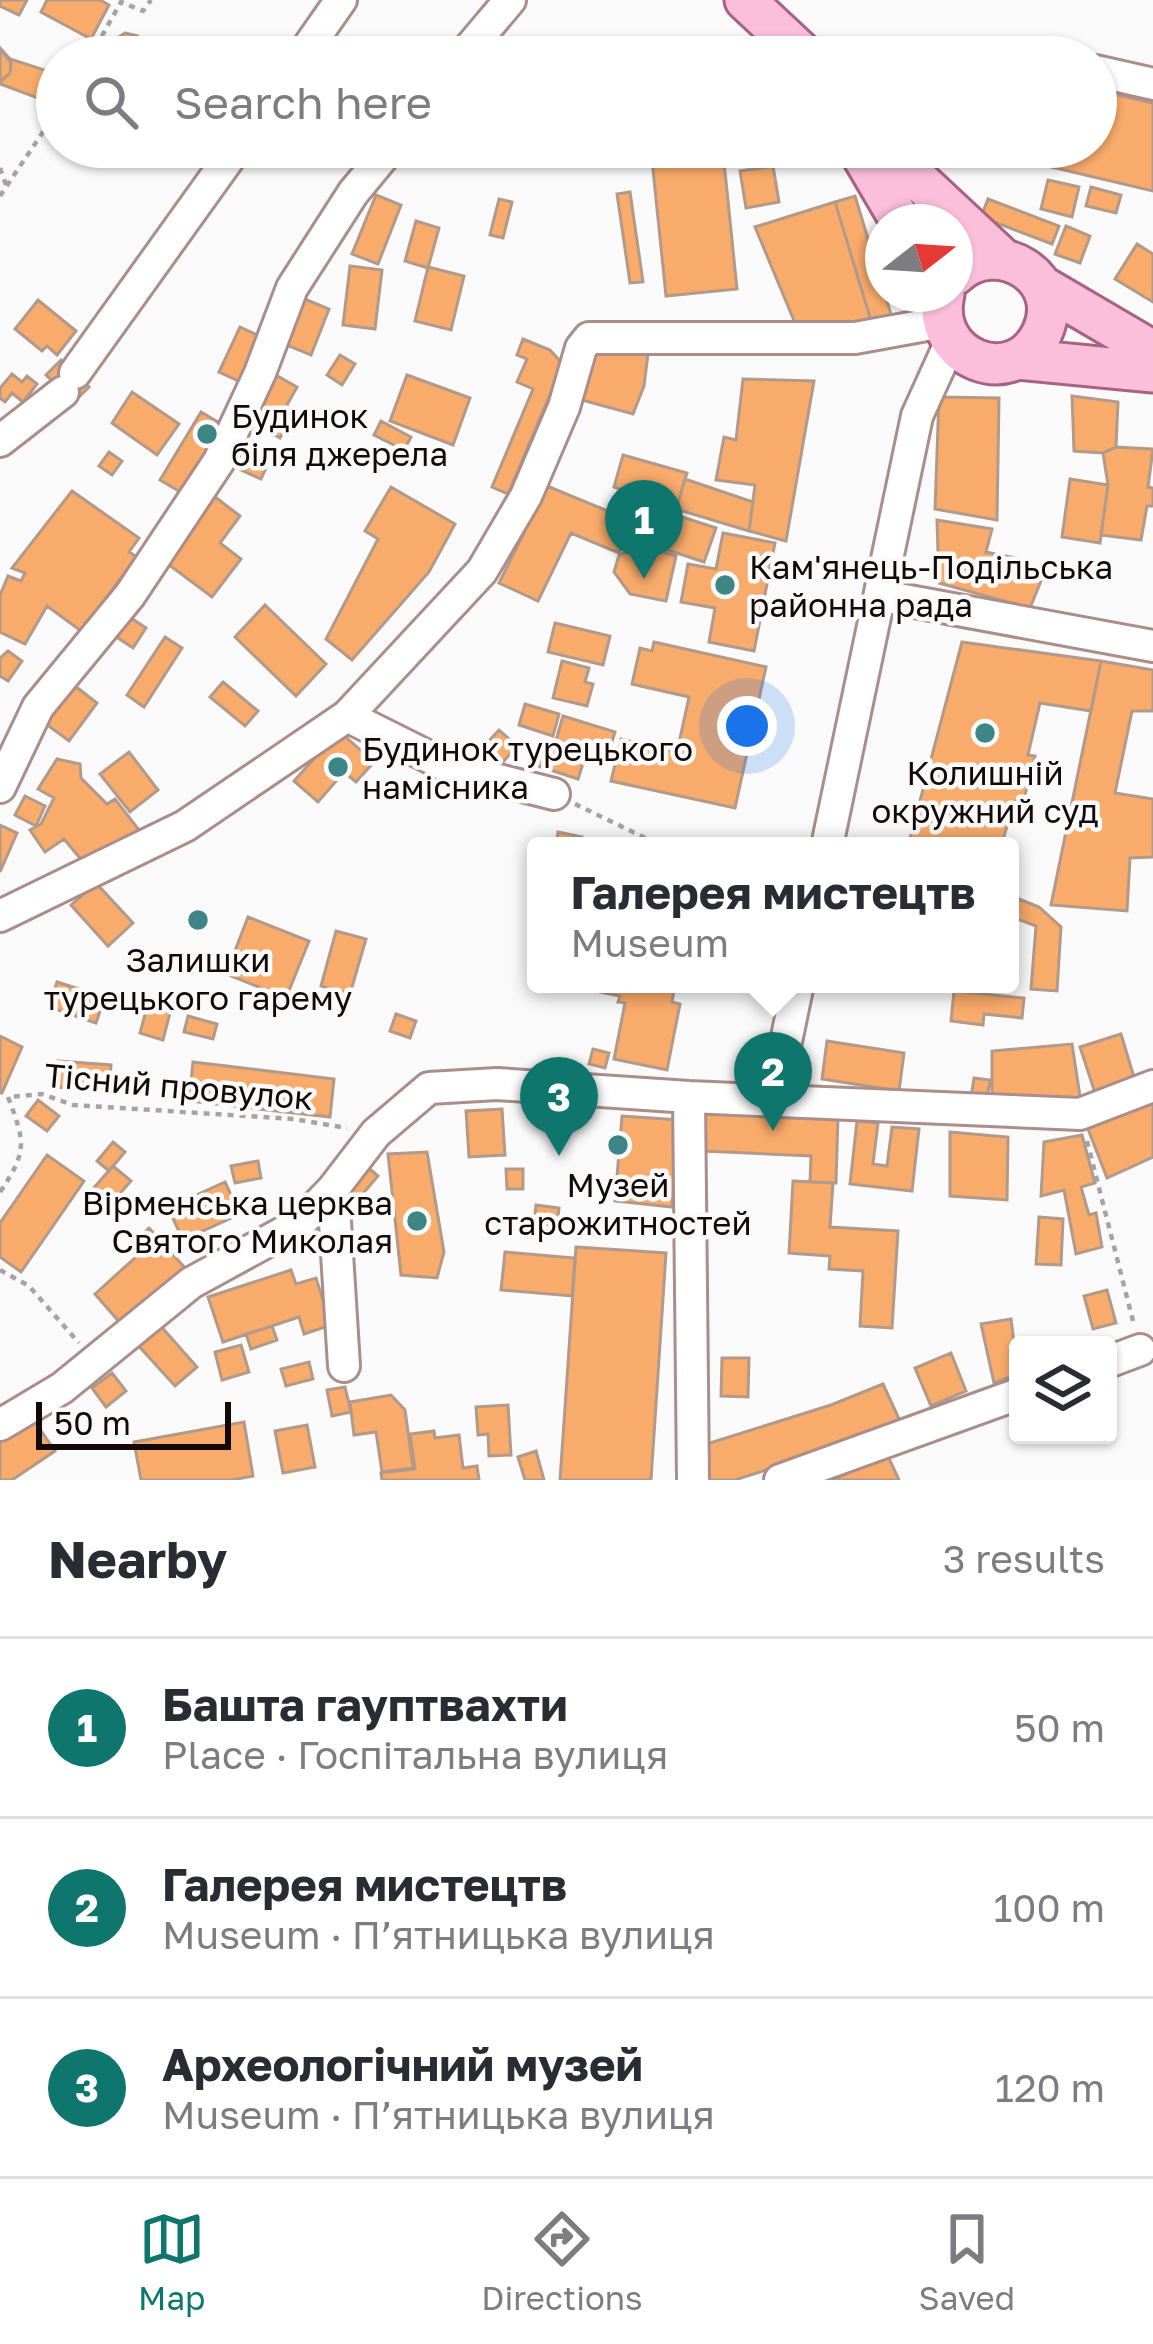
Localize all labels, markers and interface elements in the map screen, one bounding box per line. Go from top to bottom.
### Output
search box [36,36,1117,168]
icon: search [78,69,144,135]
text: Search here [174,75,432,129]
north arrow [865,204,973,312]
place label: Будинок біля джерела [231,396,448,473]
marker: Будинок біля джерела [194,421,220,447]
pin: 1 [605,480,683,579]
place label: Кам'янець-Подільська районна рада [749,547,1113,624]
marker: Кам'янець-Подільська районна рада [712,572,738,598]
your location [717,696,777,756]
marker: Колишній окружний суд [972,720,998,746]
place label: Будинок турецького намісника [362,729,693,806]
place label: Колишній окружний суд [871,753,1099,830]
marker: Будинок турецького намісника [325,754,351,780]
popup [527,837,1019,993]
text: Галерея мистецтв [570,865,976,919]
marker: Залишки турецького гарему [185,907,211,933]
text: Museum [570,919,729,966]
place label: Залишки турецького гарему [44,940,352,1017]
pin: 2 [734,1032,812,1131]
street label: Тісний провулок [43,1055,315,1117]
pin: 3 [520,1057,598,1156]
marker: Музей старожитностей [605,1132,631,1158]
place label: Музей старожитностей [484,1165,752,1242]
place label: Вірменська церква Святого Миколая [82,1183,393,1260]
marker: Вірменська церква Святого Миколая [404,1208,430,1234]
map controls [1009,1336,1117,1444]
button: layers [1009,1336,1117,1444]
scale bar [36,1396,231,1449]
text: 50 m [54,1403,131,1442]
text: Nearby [48,1528,227,1589]
text: 3 results [943,1535,1105,1582]
text: Башта гауптвахти [162,1677,568,1731]
text: 1 [77,1704,97,1751]
text: 50 m [1014,1704,1105,1751]
text: Place · Госпітальна вулиця [162,1731,668,1778]
text: Галерея мистецтв [162,1857,567,1911]
text: 2 [75,1884,99,1931]
text: 100 m [993,1884,1105,1931]
text: Museum · Пʼятницька вулиця [162,1911,715,1958]
text: Археологічний музей [162,2037,643,2091]
text: 3 [75,2064,99,2111]
text: 120 m [995,2064,1105,2111]
text: Museum · Пʼятницька вулиця [162,2091,715,2138]
tab: Map [138,2206,205,2317]
tab: Directions [481,2206,643,2317]
tab: Saved [919,2206,1015,2317]

